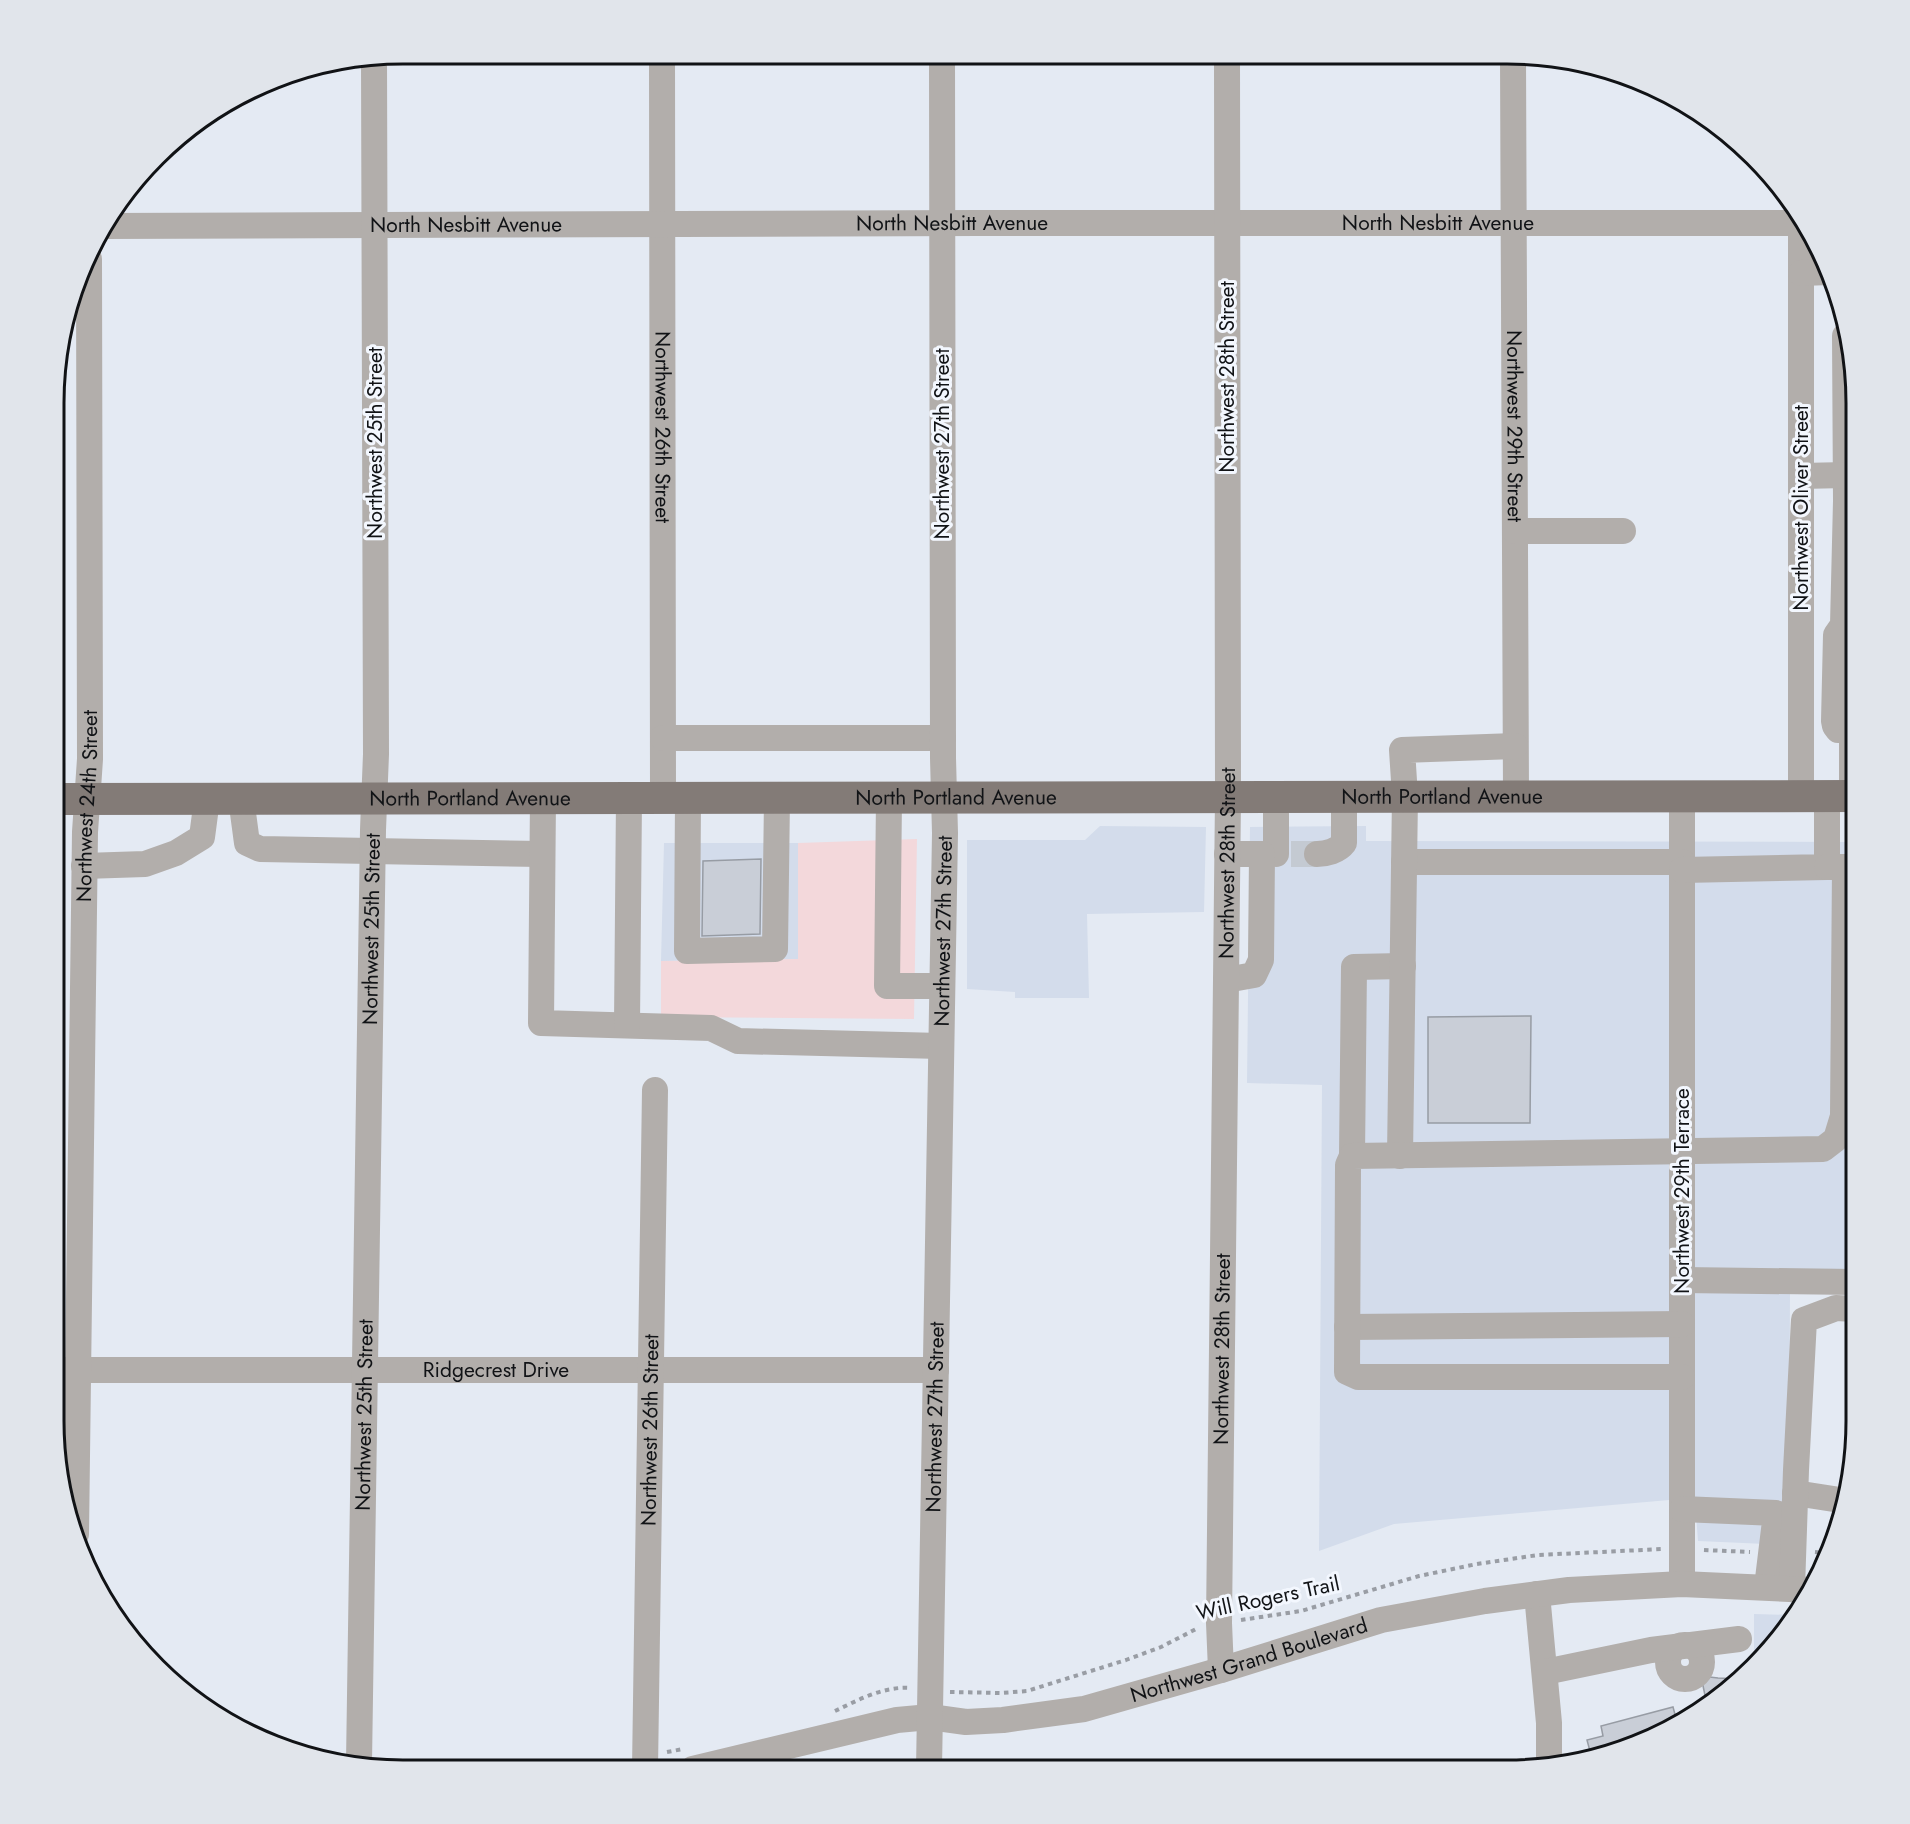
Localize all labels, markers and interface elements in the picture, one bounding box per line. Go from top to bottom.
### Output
street label: North Nesbitt Avenue [856,208,1048,238]
street label: North Nesbitt Avenue [1342,208,1534,238]
street label: North Nesbitt Avenue [370,209,562,240]
street label: Northwest 28th Street [1212,281,1242,473]
street label: Northwest 29th Street [1499,330,1530,522]
street label: Northwest 26th Street [647,331,678,523]
street label: Northwest 25th Street [360,347,390,539]
street label: Northwest 27th Street [927,349,957,539]
street label: Northwest Oliver Street [1786,405,1816,611]
street label: Northwest 24th Street [69,710,105,902]
street label: Northwest 28th Street [1211,767,1243,959]
street label: North Portland Avenue [855,782,1057,813]
street label: North Portland Avenue [1341,782,1543,812]
street label: North Portland Avenue [369,783,571,813]
street label: Northwest 25th Street [355,833,388,1025]
street label: Northwest 27th Street [927,835,960,1027]
street label: Northwest 29th Terrace [1667,1088,1697,1294]
street label: Northwest 28th Street [1206,1253,1238,1445]
street label: Northwest 25th Street [348,1319,381,1511]
street label: Northwest 27th Street [918,1321,952,1513]
street label: Northwest 26th Street [634,1334,666,1526]
street label: Ridgecrest Drive [423,1355,569,1385]
street label: Will Rogers Trail [1194,1568,1342,1628]
street label: Northwest Grand Boulevard [1127,1610,1371,1710]

